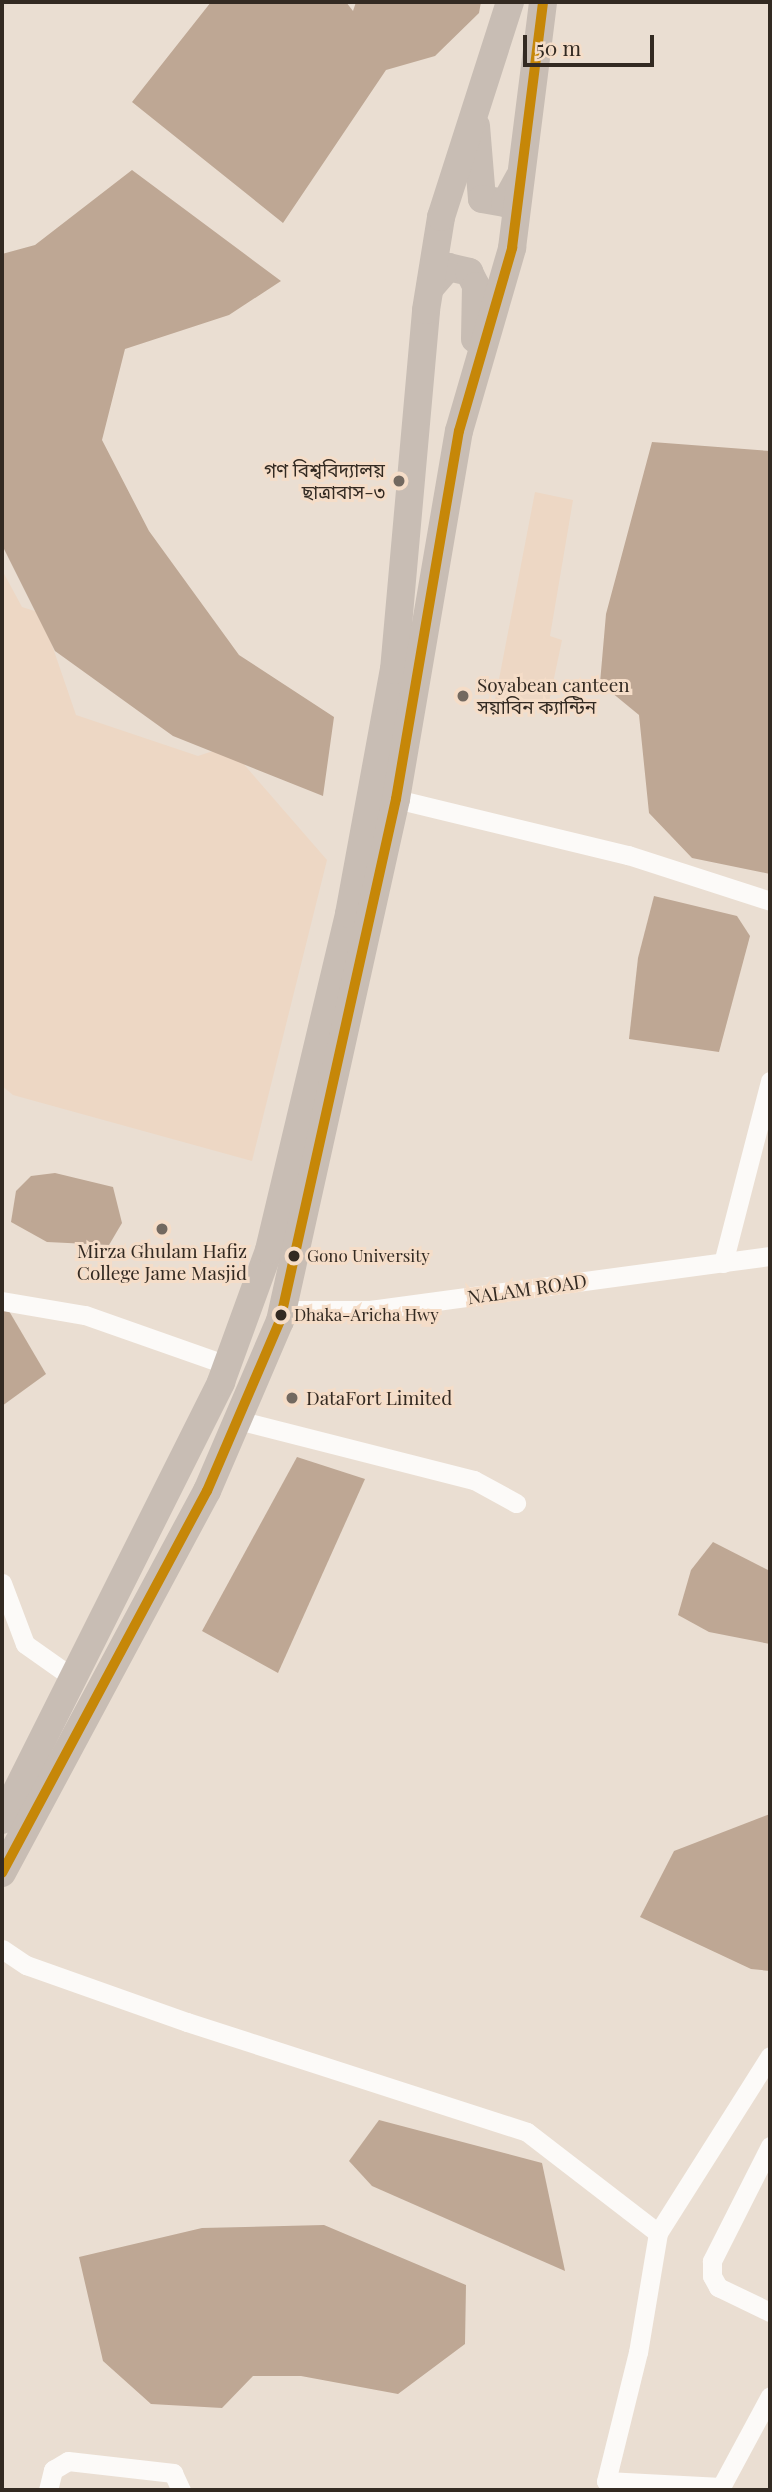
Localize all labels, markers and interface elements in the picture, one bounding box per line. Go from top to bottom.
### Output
scale bar [527,21,658,65]
text: 50 m [536,33,581,61]
place label: গণ বিশ্ববিদ্যালয় ছাত্রাবাস-৩ [264,459,385,503]
marker: গণ বিশ্ববিদ্যালয় ছাত্রাবাস-৩ [391,473,407,489]
place label: Soyabean canteen সয়াবিন ক্যান্টিন [477,674,630,718]
marker: Soyabean canteen সয়াবিন ক্যান্টিন [455,688,471,704]
marker: Mirza Ghulam Hafiz College Jame Masjid [154,1221,170,1237]
place label: Mirza Ghulam Hafiz College Jame Masjid [77,1240,247,1284]
place label: Gono University [307,1246,430,1266]
marker: Gono University [287,1249,301,1263]
street label: NALAM ROAD [466,1269,588,1309]
place label: Dhaka-Aricha Hwy [294,1305,439,1325]
marker: Dhaka-Aricha Hwy [274,1308,288,1322]
place label: DataFort Limited [306,1387,453,1409]
marker: DataFort Limited [284,1390,300,1406]

